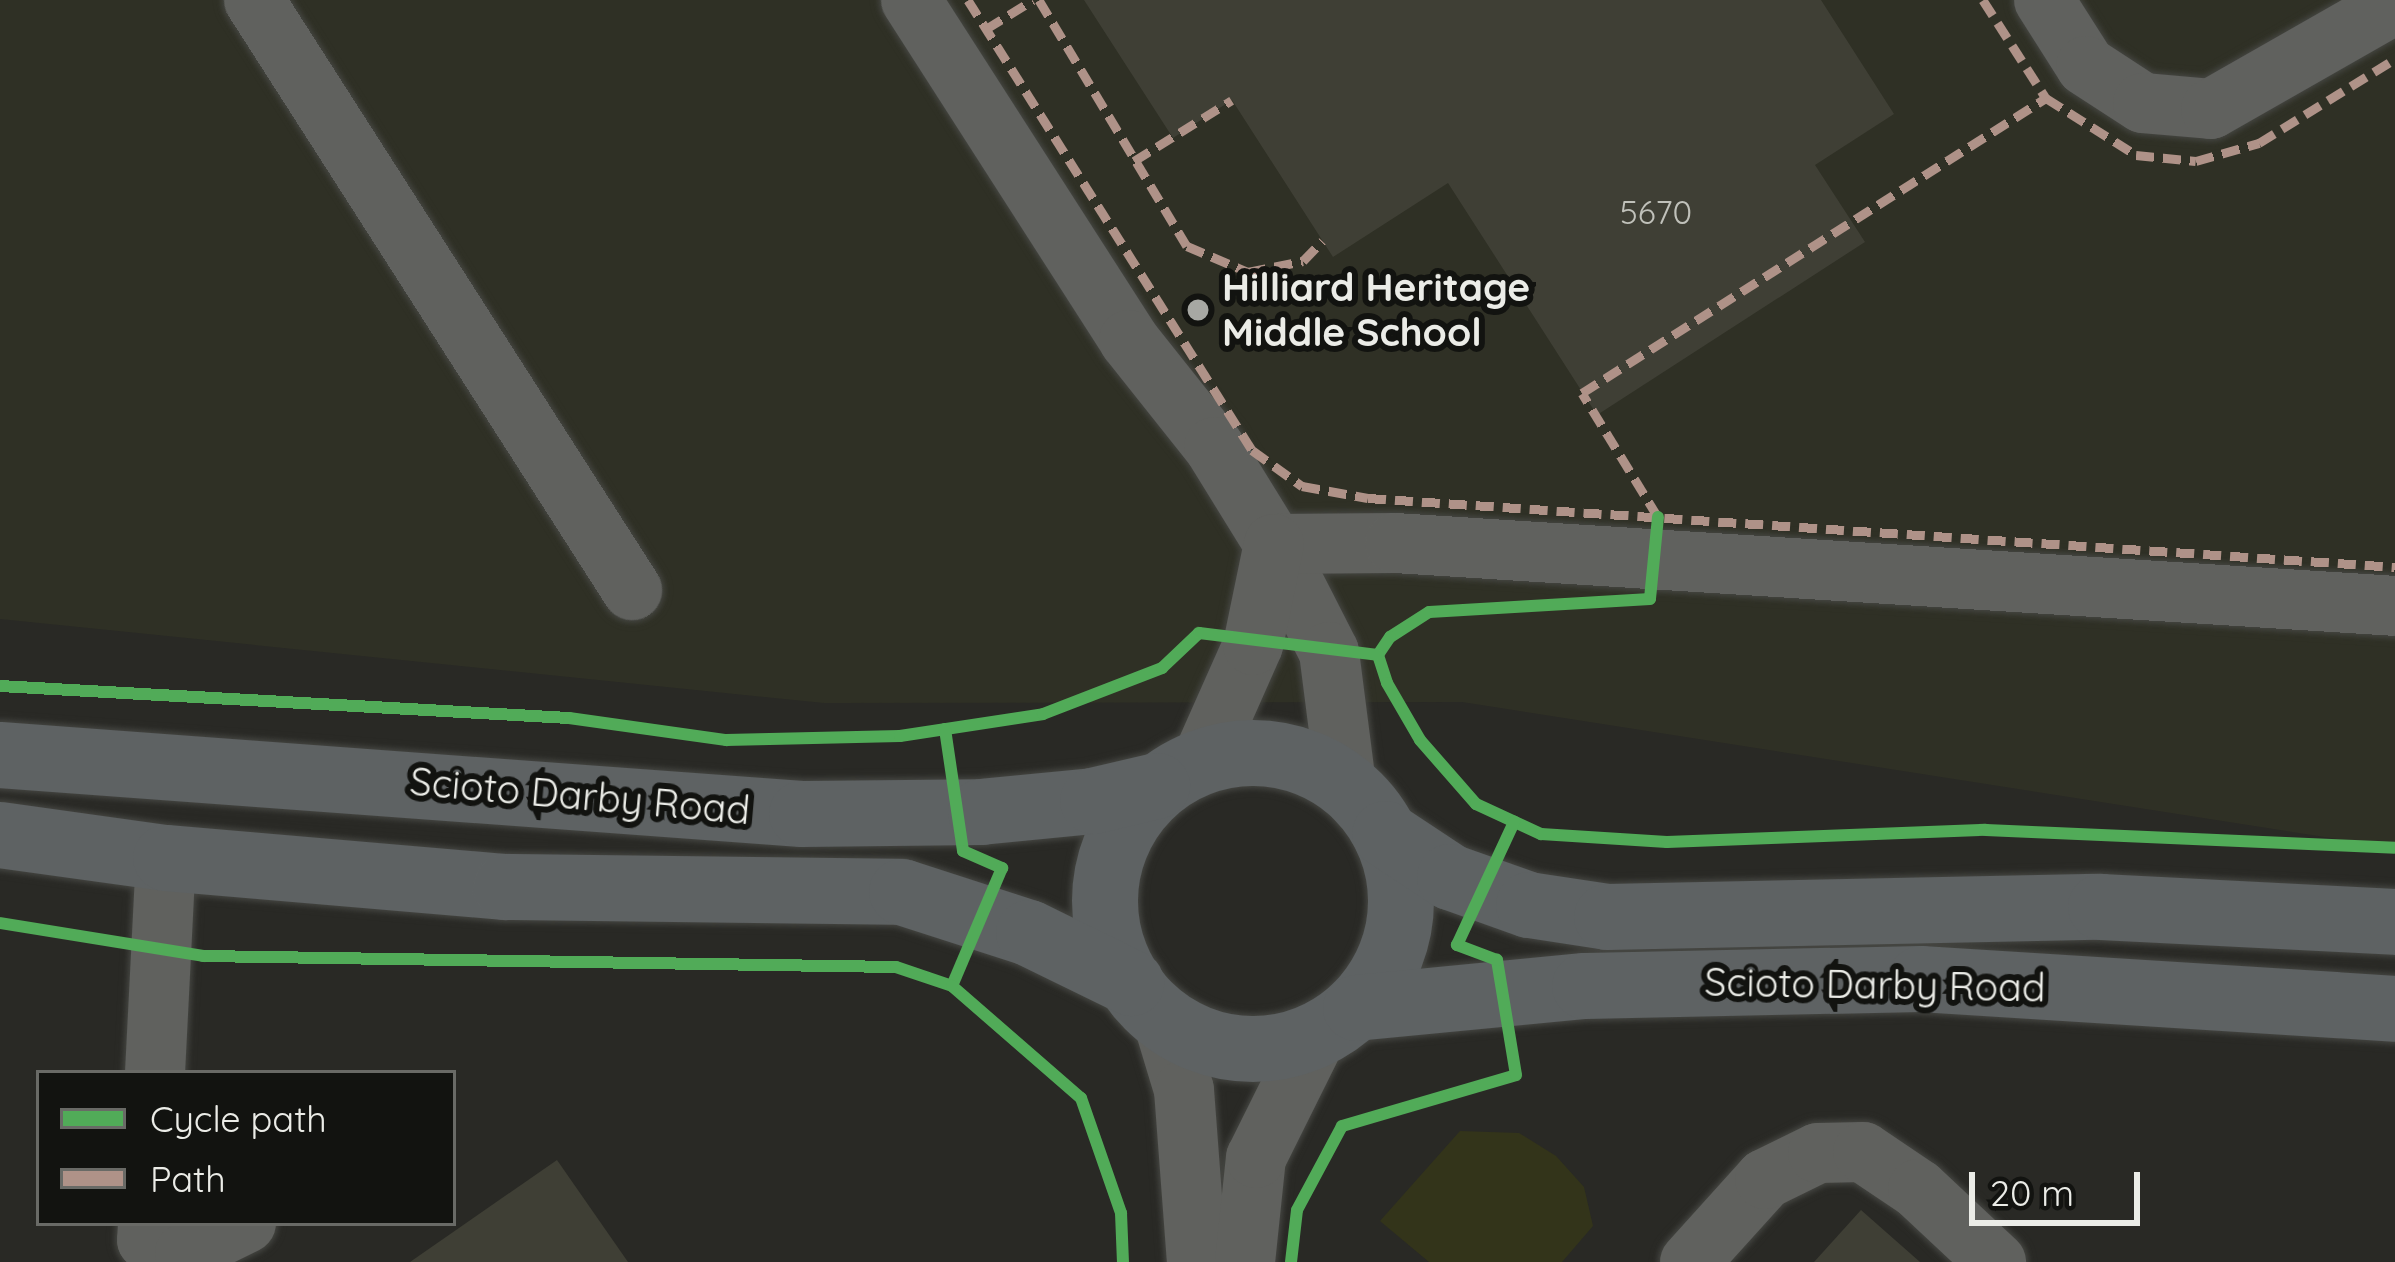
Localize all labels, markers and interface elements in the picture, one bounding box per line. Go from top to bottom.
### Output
house number: 5670 [1620,192,1692,232]
place label: Hilliard Heritage Middle School [1222,265,1530,356]
marker: Hilliard Heritage Middle School [1185,297,1211,323]
street label: Scioto Darby Road [408,758,752,834]
street label: Scioto Darby Road [1704,959,2046,1011]
legend [36,1070,456,1226]
text: Cycle path [150,1096,327,1141]
scale bar [1975,1148,2146,1222]
text: Path [150,1156,226,1201]
text: 20 m [1990,1170,2074,1215]

